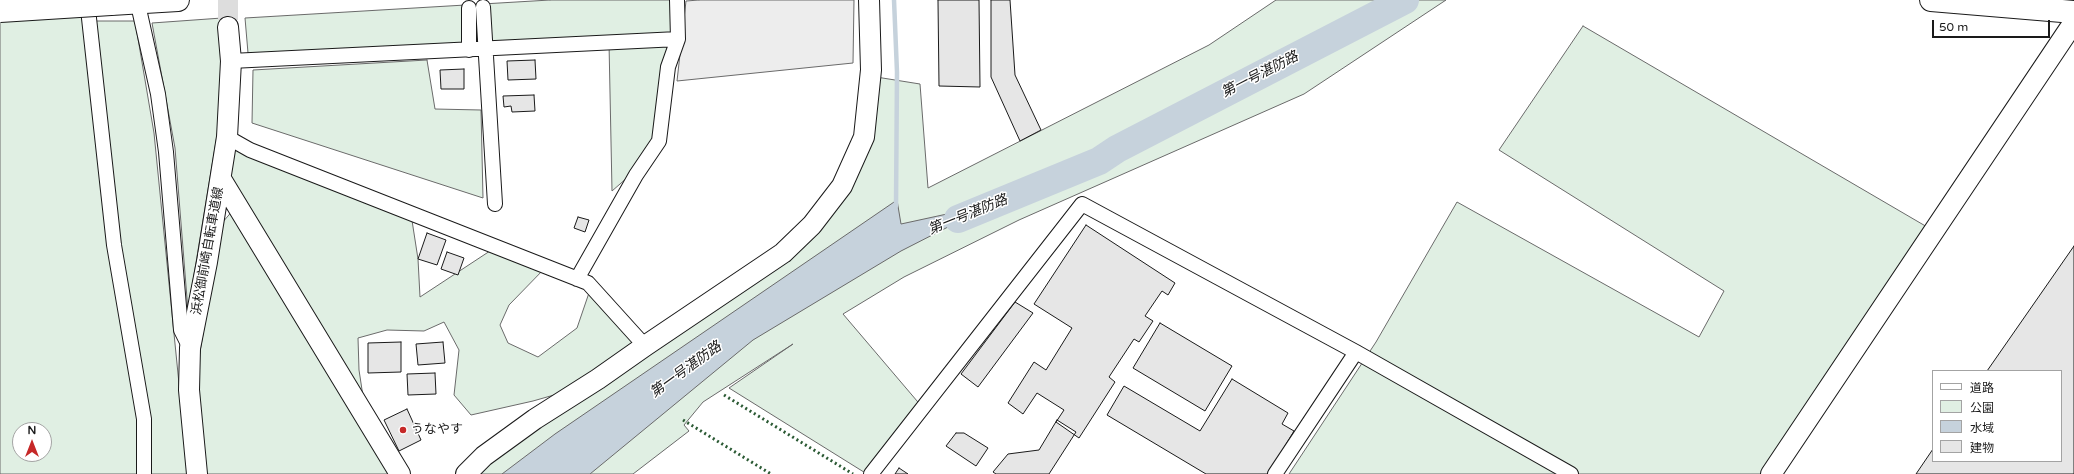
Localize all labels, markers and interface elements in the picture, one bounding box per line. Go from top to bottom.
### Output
scale bar [1934,12,2052,38]
text: 50 m [1939,20,1968,34]
water label: 第一号湛防路 [1219,48,1301,102]
street label: 浜松御前崎自転車道線 [189,186,227,316]
water label: 第一号湛防路 [926,191,1010,239]
water label: 第一号湛防路 [647,339,725,401]
legend [1932,370,2062,462]
text: 道路 [1970,381,1994,395]
text: 公園 [1970,401,1994,415]
text: 水域 [1970,421,1994,435]
north arrow [12,422,52,462]
place label: うなやす [411,422,463,438]
text: N [28,424,36,437]
marker: うなやす [398,425,408,435]
text: 建物 [1970,441,1994,455]

